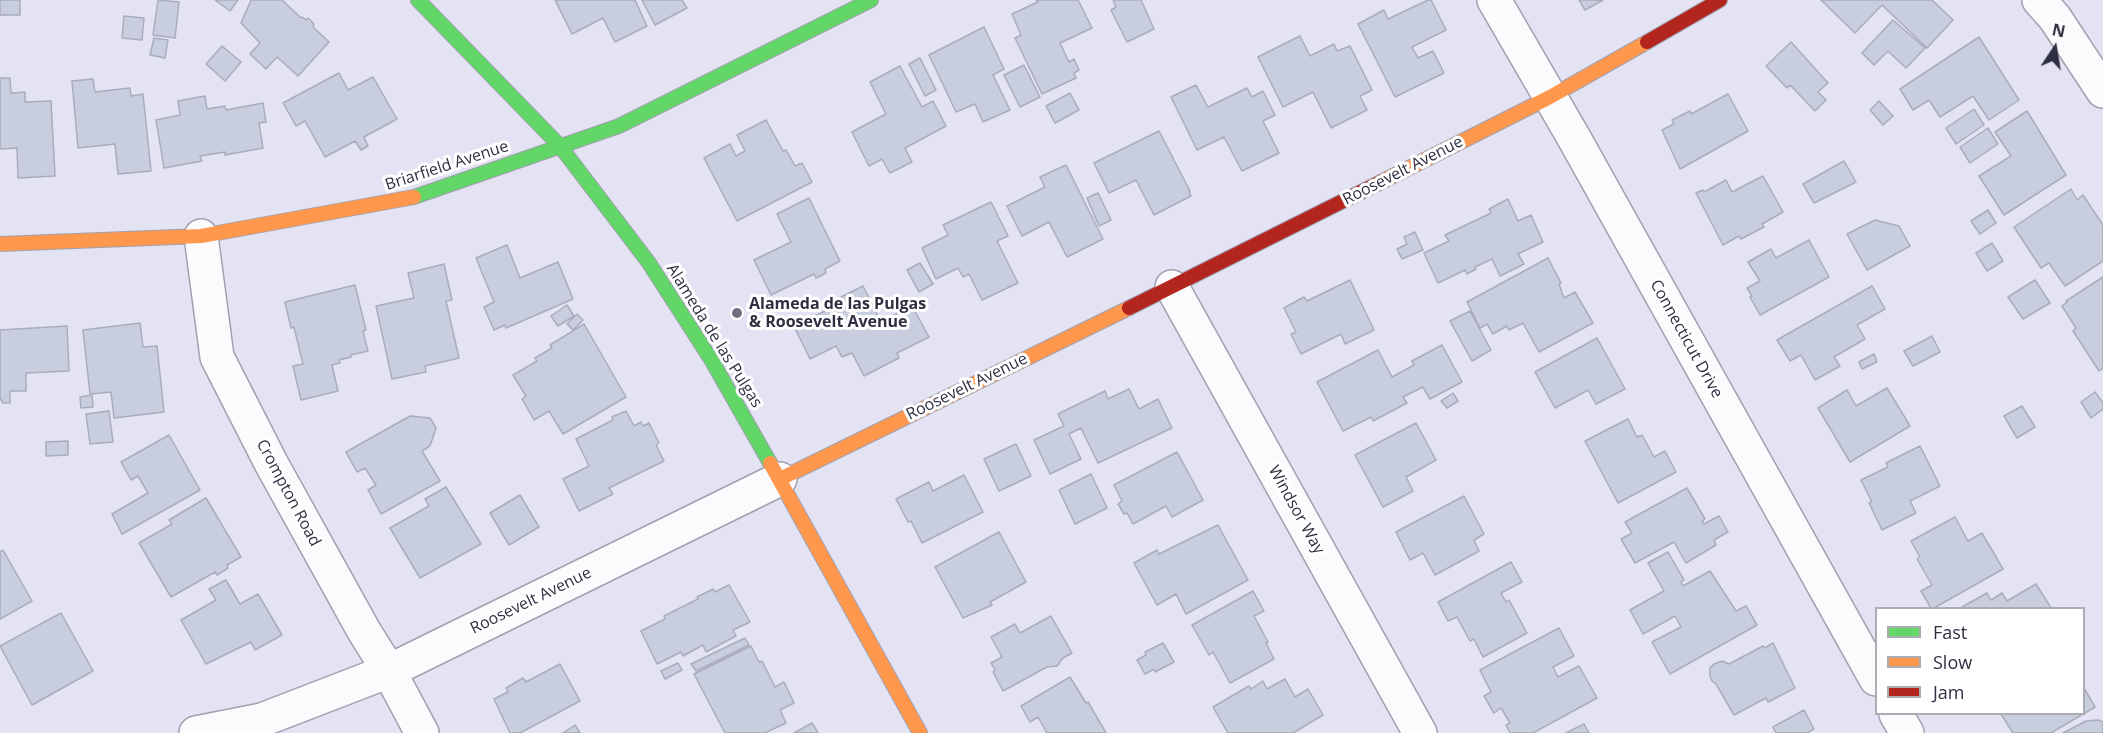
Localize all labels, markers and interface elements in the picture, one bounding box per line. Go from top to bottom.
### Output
north arrow [2025,18,2085,78]
text: N [2050,18,2067,43]
street label: Roosevelt Avenue [1340,132,1466,210]
street label: Briarfield Avenue [383,137,511,195]
street label: Alameda de las Pulgas [662,261,766,411]
street label: Connecticut Drive [1646,277,1726,401]
place label: Alameda de las Pulgas & Roosevelt Avenue [749,294,926,332]
marker: Alameda de las Pulgas & Roosevelt Avenue [730,306,744,320]
street label: Roosevelt Avenue [903,349,1031,425]
street label: Crompton Road [252,436,324,550]
street label: Windsor Way [1264,462,1328,558]
street label: Roosevelt Avenue [467,563,595,639]
legend [1875,607,2085,715]
text: Fast [1933,620,1967,644]
text: Slow [1933,650,1972,674]
text: Jam [1933,680,1965,704]

